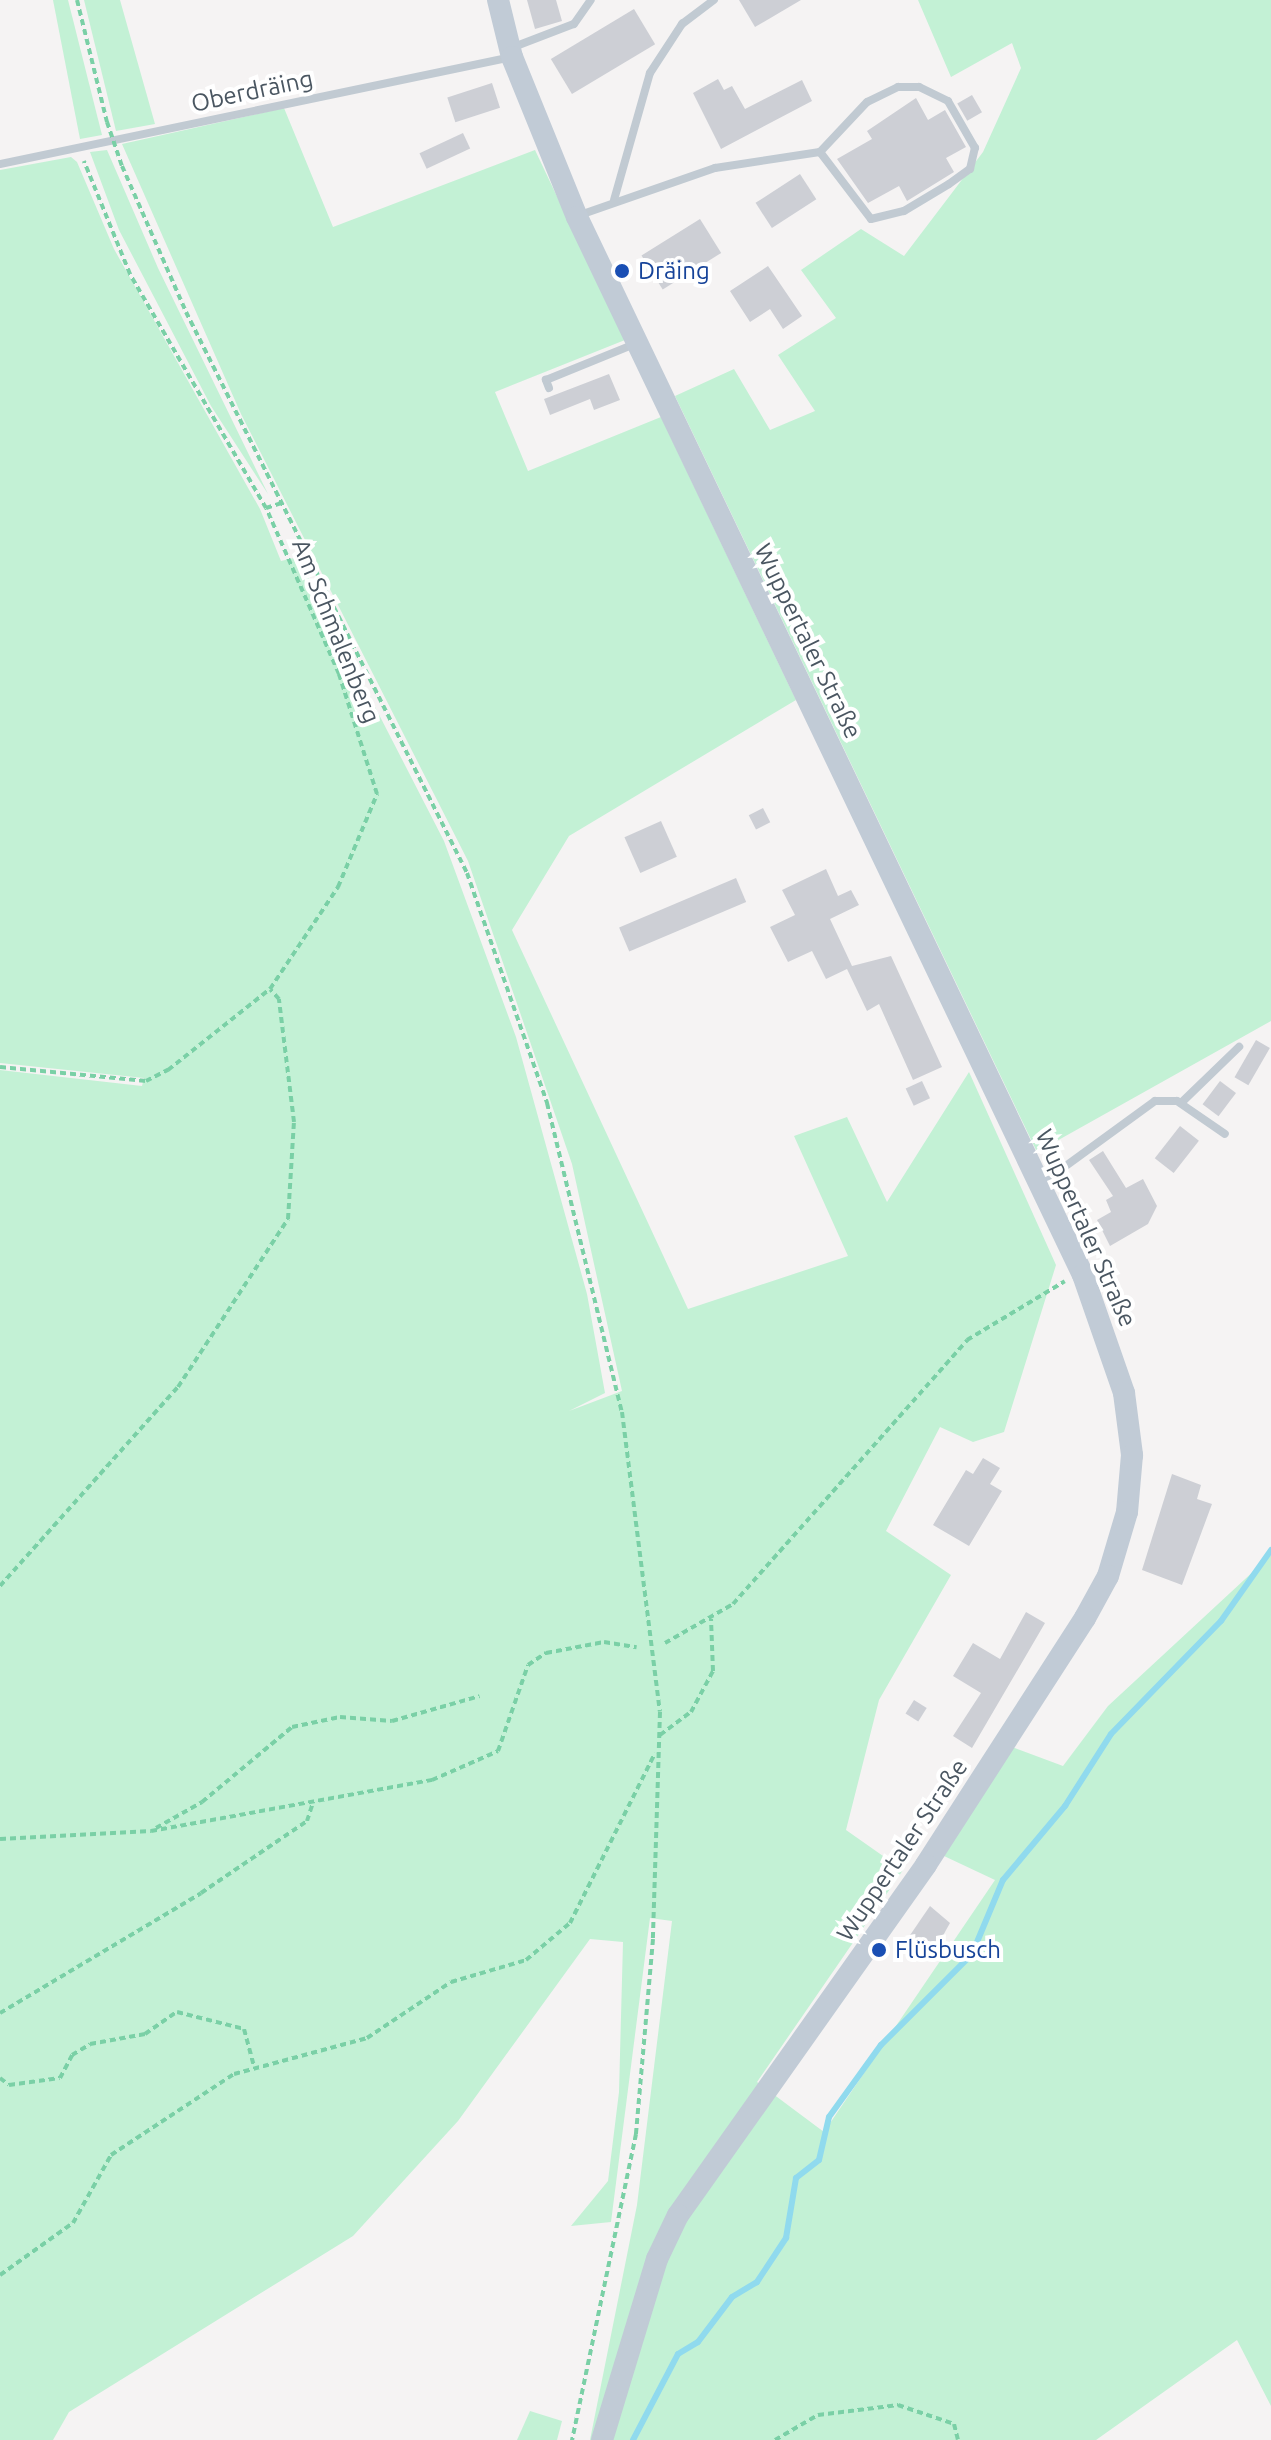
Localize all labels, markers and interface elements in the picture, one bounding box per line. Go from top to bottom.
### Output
street label: Oberdräing [188,64,316,118]
place label: Dräing [638,257,710,285]
marker: Dräing [613,262,631,280]
street label: Am Schmalenberg [286,535,386,727]
street label: Wuppertaler Straße [748,539,868,743]
street label: Wuppertaler Straße [1030,1125,1142,1331]
street label: Wuppertaler Straße [830,1754,974,1946]
place label: Flüsbusch [895,1936,1001,1964]
marker: Flüsbusch [870,1941,888,1959]

